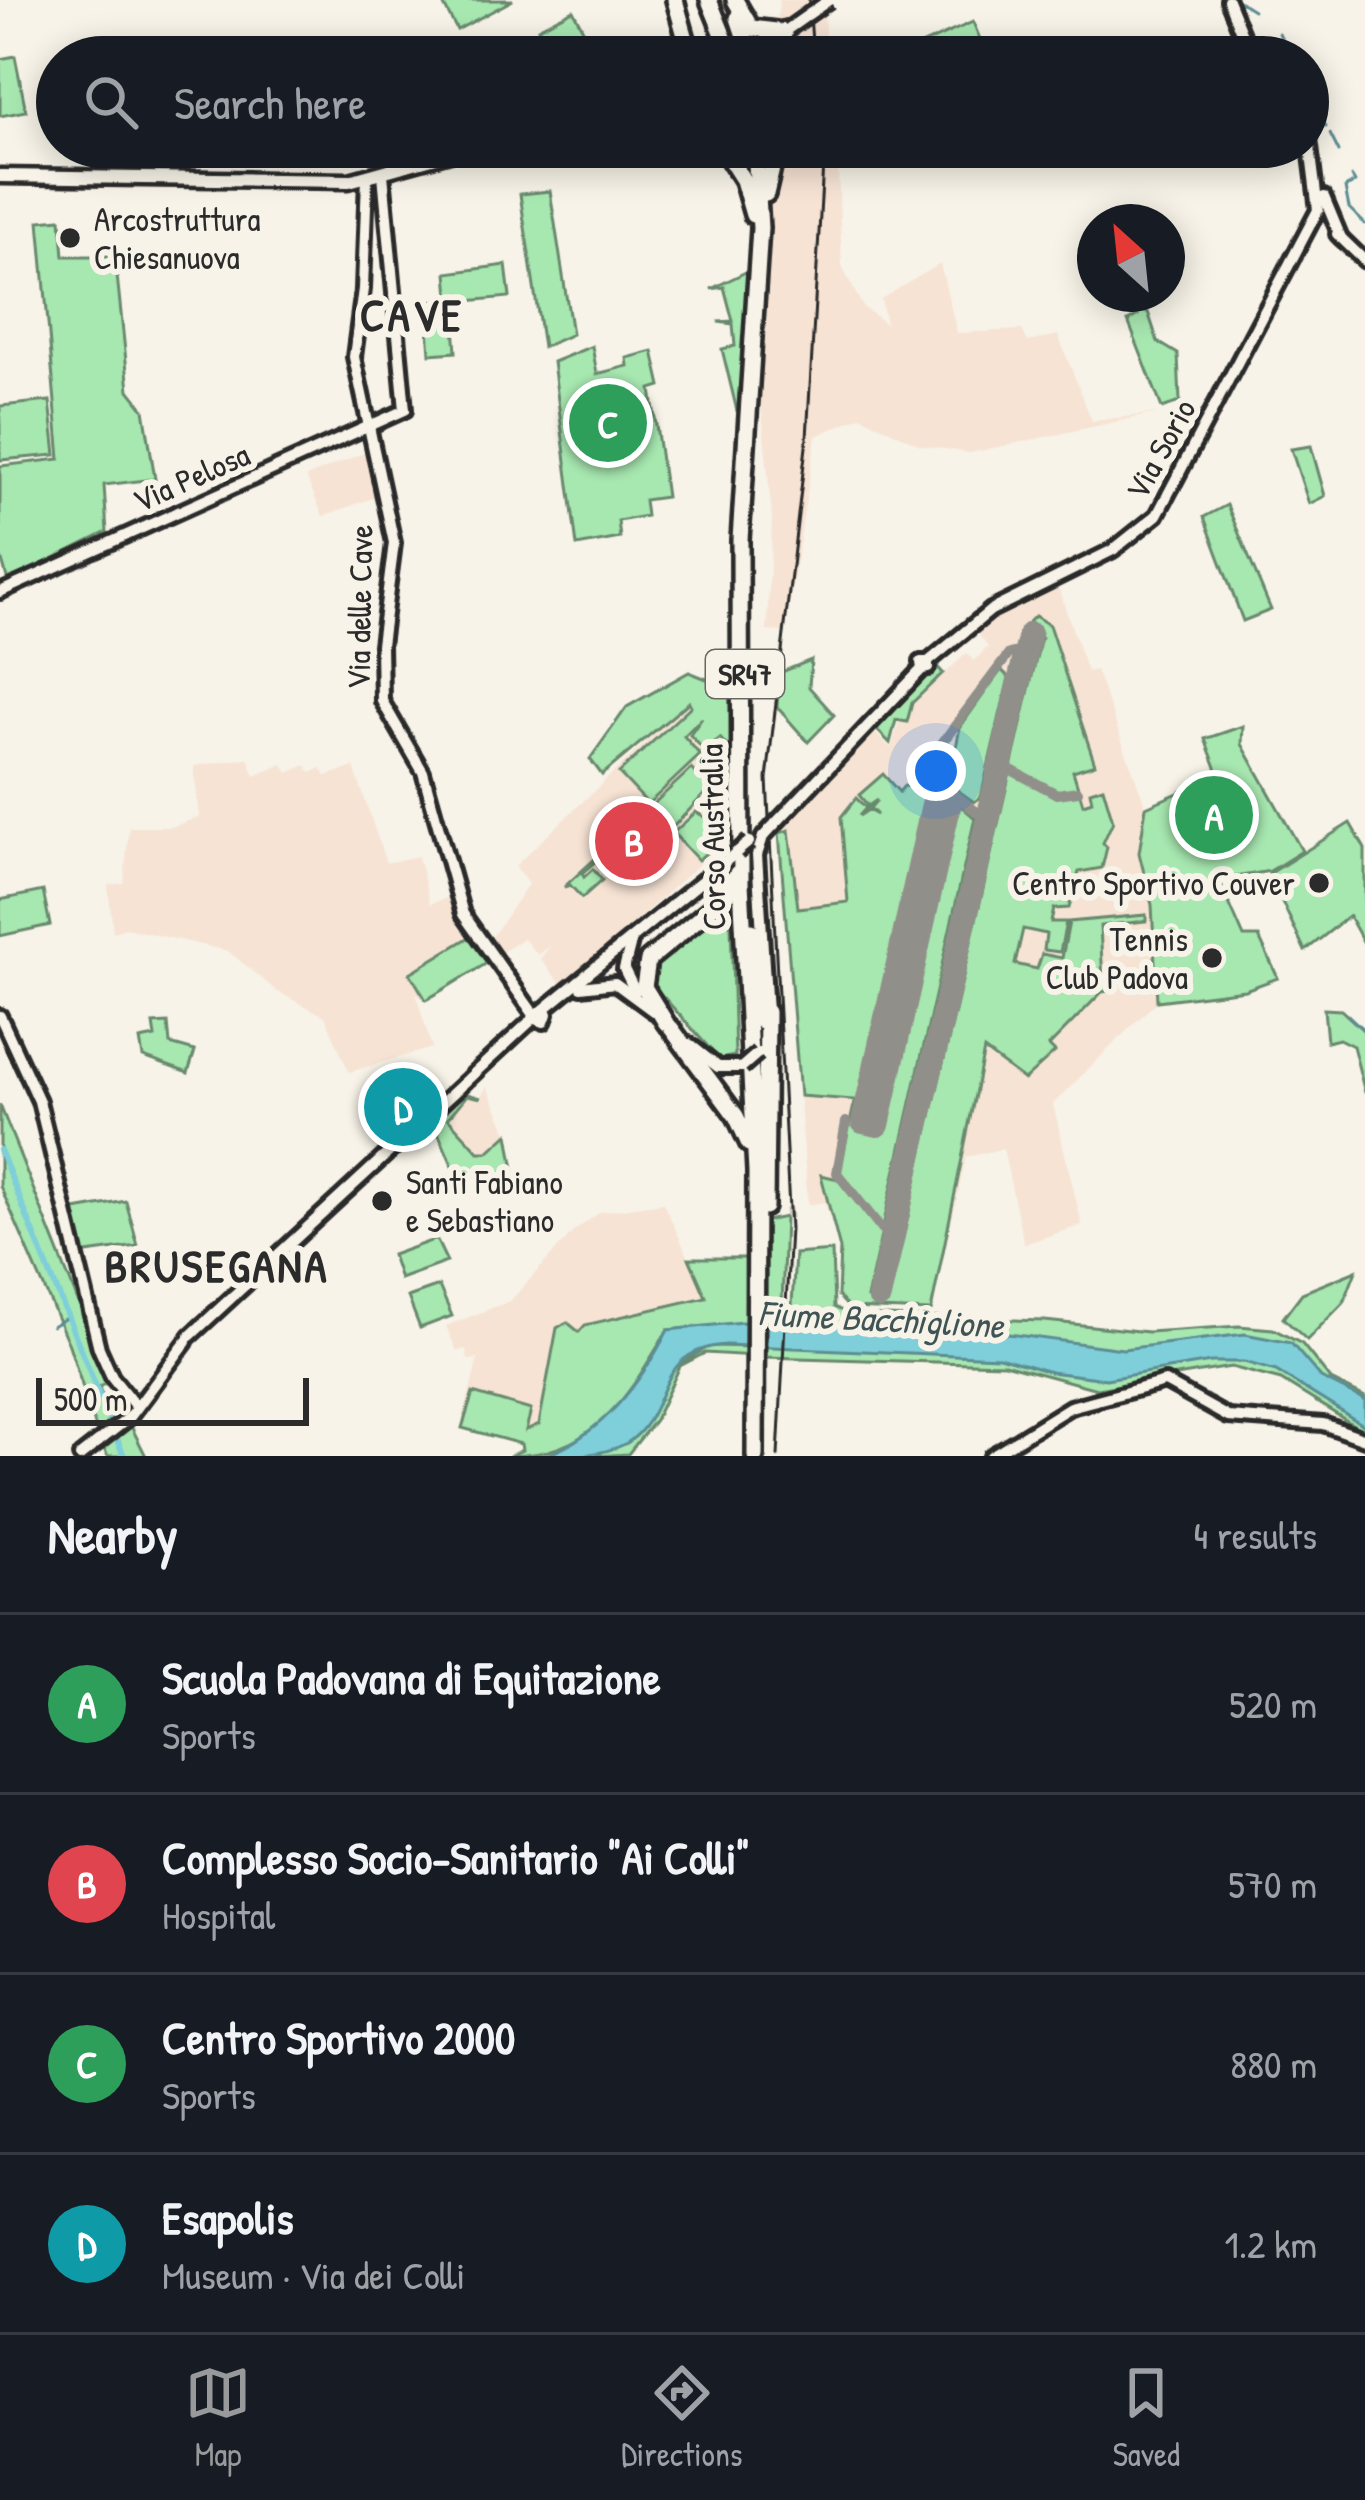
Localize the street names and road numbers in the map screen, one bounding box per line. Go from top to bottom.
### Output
street label: Via Sorio [1115,391,1205,507]
street label: Via Pelosa [126,432,256,522]
street label: Via delle Cave [336,524,382,690]
road number: SR47 [706,650,784,698]
street label: Corso Australia [688,744,736,930]

